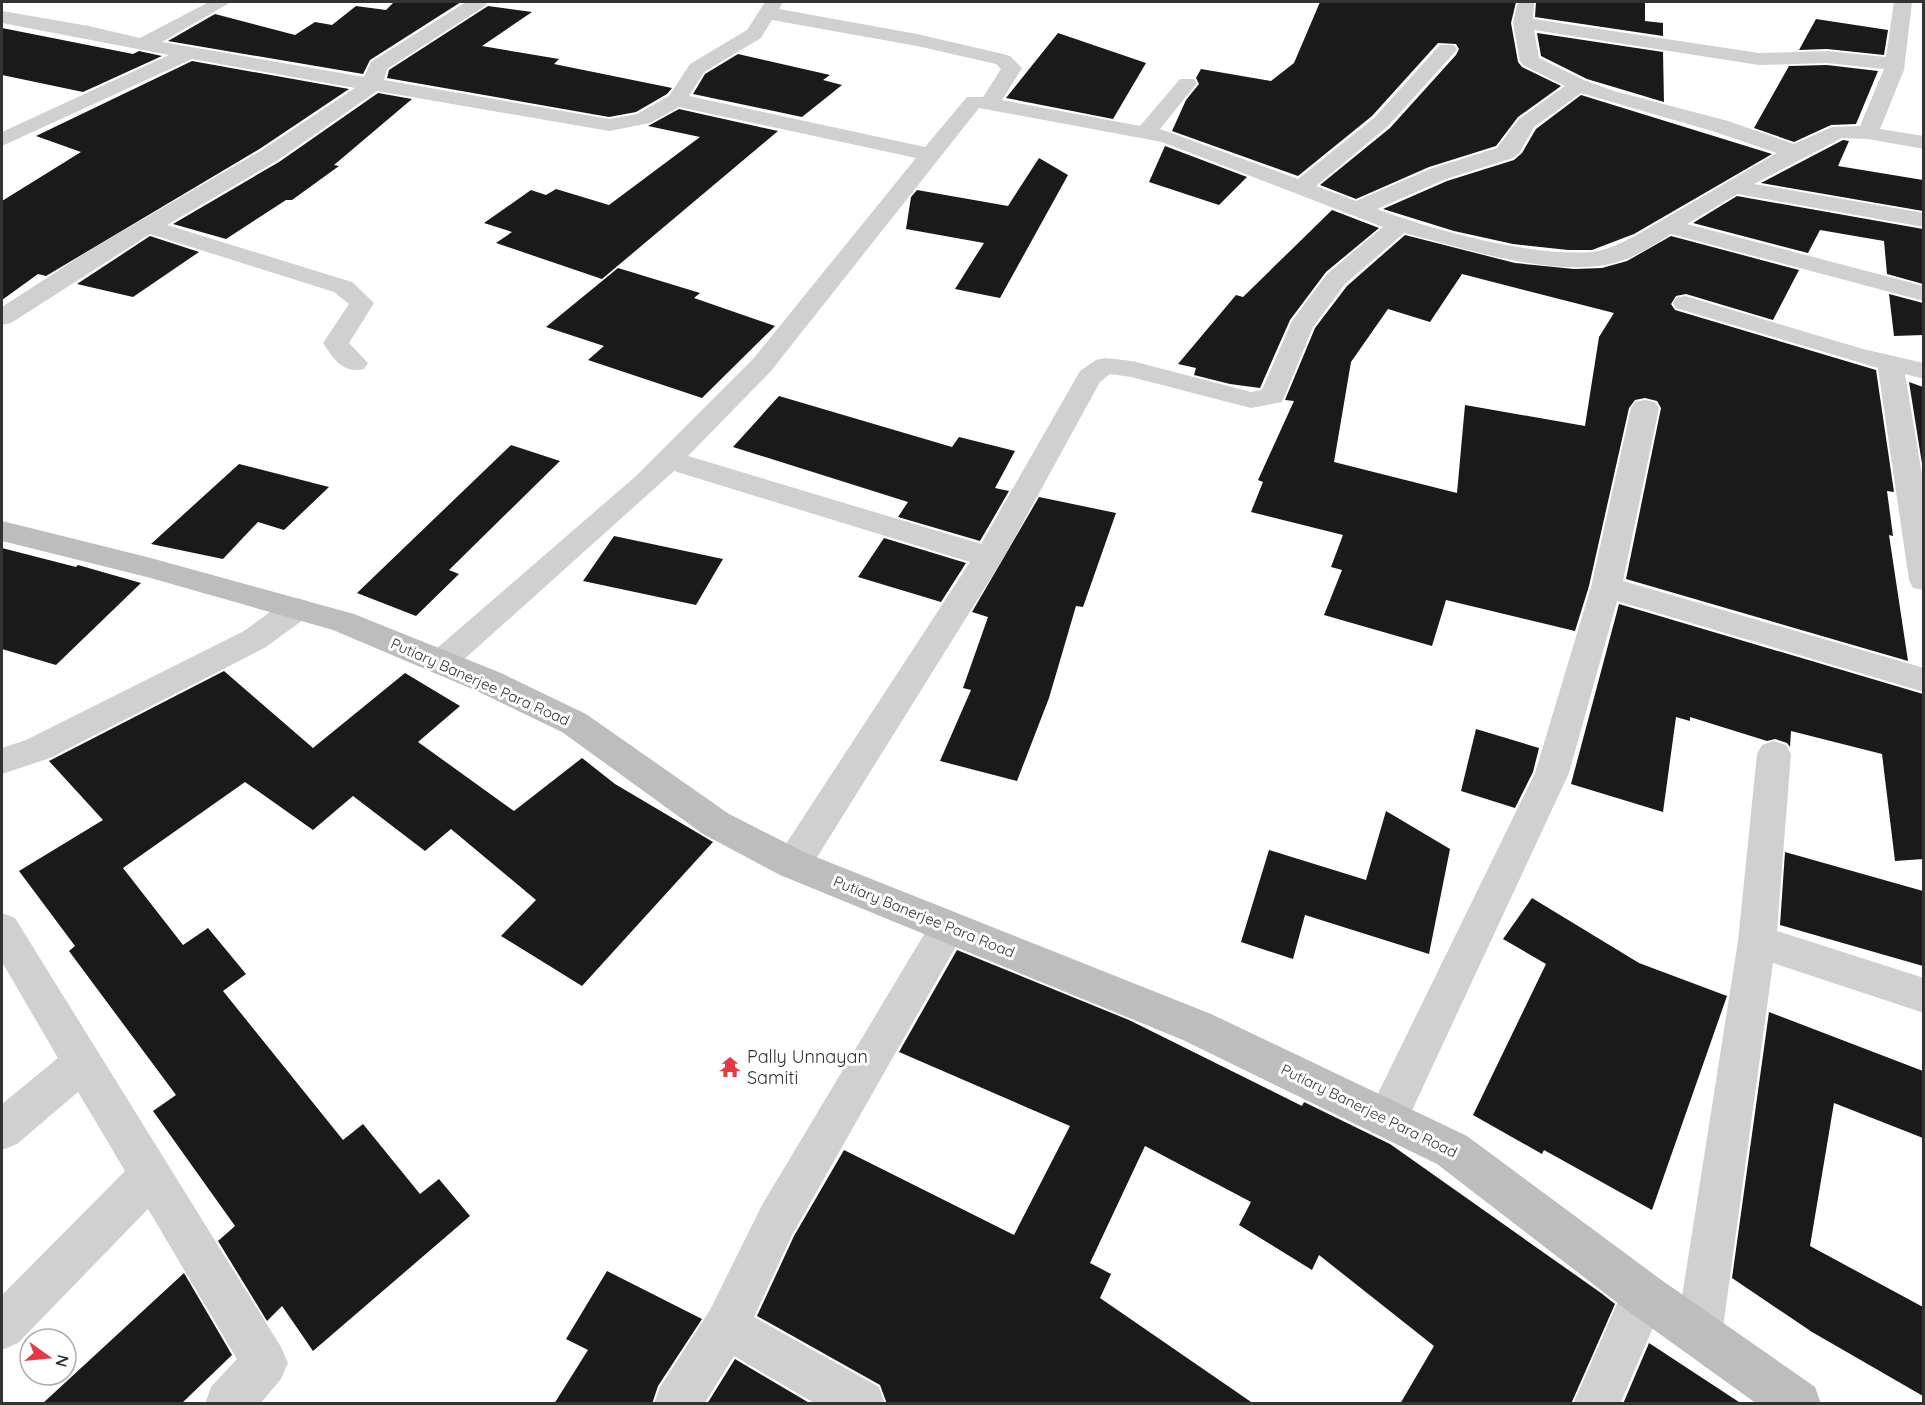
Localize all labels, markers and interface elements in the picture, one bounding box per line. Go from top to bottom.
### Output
street label: Putiary Banerjee Para Road [388,633,573,730]
street label: Putiary Banerjee Para Road [831,871,1018,962]
place label: Pally Unnayan Samiti [747,1045,868,1089]
temple icon: Pally Unnayan Samiti [718,1055,742,1079]
street label: Putiary Banerjee Para Road [1278,1060,1461,1162]
north arrow [18,1327,78,1387]
text: N [51,1353,74,1369]

